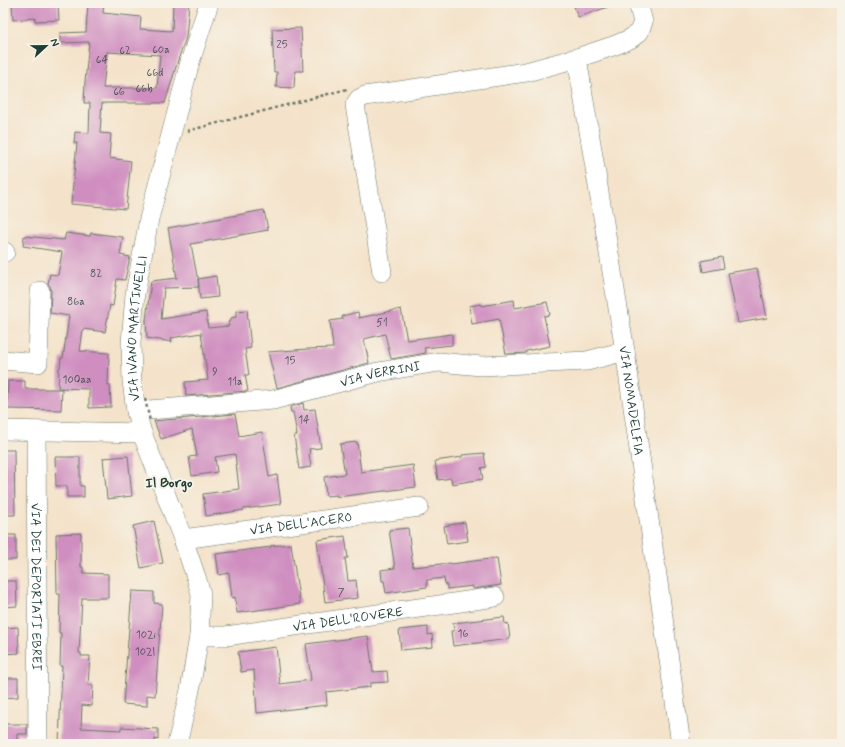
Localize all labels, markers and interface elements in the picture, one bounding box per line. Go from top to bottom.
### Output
north arrow [26,26,66,66]
text: N [46,37,62,49]
house number: 25 [276,38,288,52]
house number: 60a [152,43,170,57]
house number: 62 [119,44,131,58]
house number: 64 [96,53,108,67]
house number: 66d [147,66,163,80]
house number: 66b [135,82,153,96]
house number: 66 [113,85,125,99]
street label: VIA IVANO MARTINELLI [124,254,152,402]
house number: 82 [90,267,102,281]
house number: 86a [67,295,85,309]
house number: 51 [376,316,388,330]
street label: VIA NOMADELFIA [614,345,647,457]
house number: 15 [285,354,296,368]
street label: VIA VERRINI [338,358,422,392]
house number: 9 [212,365,218,379]
house number: 100aa [63,373,91,387]
house number: 11a [227,375,243,389]
house number: 14 [298,413,310,427]
district label: Il Borgo [146,474,193,493]
street label: VIA DEI DEPORTATI EBREI [26,503,45,671]
street label: VIA DELL'ACERO [249,509,353,540]
house number: 7 [338,586,345,600]
street label: VIA DELL'ROVERE [292,603,405,636]
house number: 16 [458,627,469,641]
house number: 102i [136,628,157,642]
house number: 102l [135,645,156,659]

